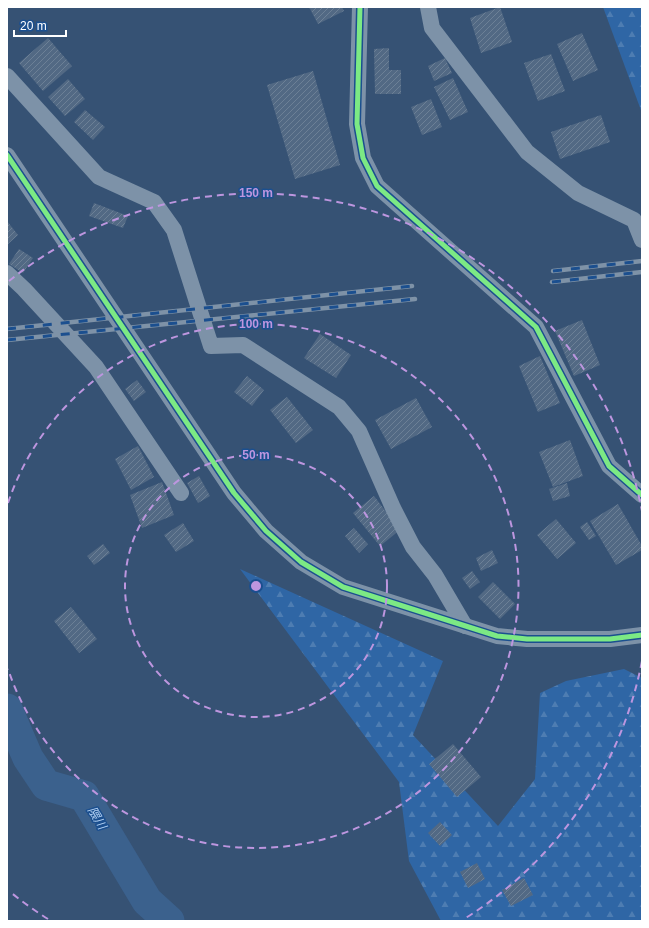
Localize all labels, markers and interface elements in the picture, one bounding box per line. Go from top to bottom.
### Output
scale bar [14,12,66,38]
text: 20 m [20,19,47,33]
text: 150 m [239,186,273,200]
text: 100 m [239,317,273,331]
text: 50 m [242,448,270,462]
centre of rings [249,579,263,593]
water label: 隈川 [85,804,110,834]

